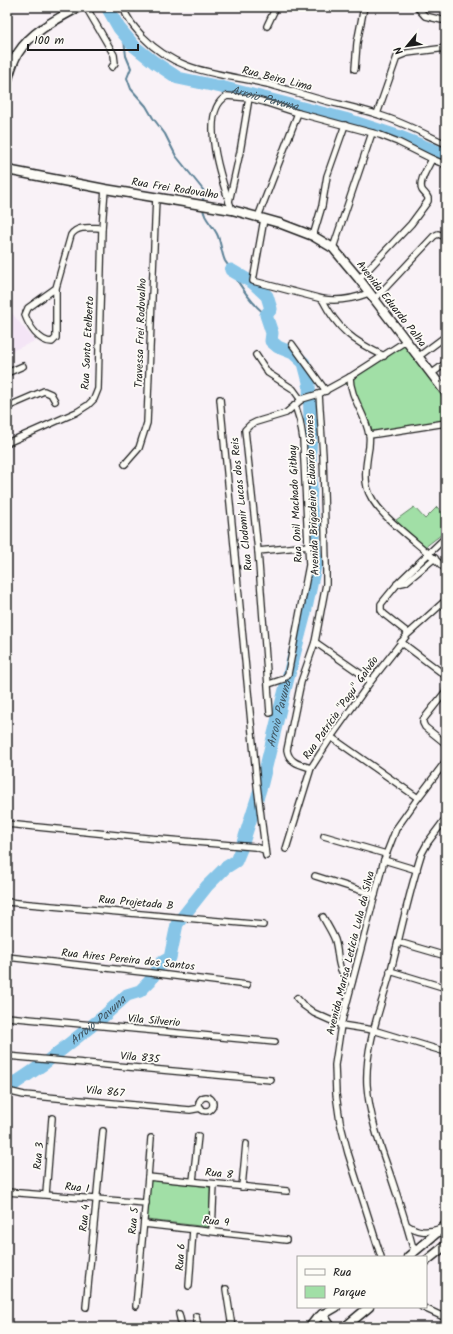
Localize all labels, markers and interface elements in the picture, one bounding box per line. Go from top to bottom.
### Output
scale bar [28,26,138,52]
north arrow [387,26,427,66]
text: 100 m [34,31,65,50]
text: N [390,43,409,58]
street label: Rua Beira Lima [240,62,314,96]
water label: Arroio Pavuna [229,80,302,116]
street label: Rua Frei Rodovalho [130,173,220,205]
street label: Avenida Eduardo Palha [351,257,431,351]
street label: Travessa Frei Rodovalho [130,278,152,388]
street label: Rua Santo Etelberto [77,296,99,390]
street label: Avenida Brigadeiro Eduardo Gomes [301,414,325,576]
street label: Rua Clodomir Lucas dos Reis [226,436,258,572]
street label: Rua Onil Machado Githay [284,444,308,563]
street label: Rua Patrícia "Pagu" Galvão [298,653,384,763]
water label: Arroio Pavuna [262,677,297,749]
street label: Avenida Marisa Letícia Lula da Silva [322,869,380,1037]
street label: Rua Projetada B [98,891,174,915]
street label: Rua Aires Pereira dos Santos [60,944,196,976]
water label: Arroio Pavuna [65,990,131,1050]
street label: Vila Silverio [127,1010,181,1032]
street label: Vila 835 [120,1047,162,1069]
street label: Vila 867 [85,1081,126,1103]
street label: Rua 3 [29,1141,49,1171]
street label: Rua 8 [204,1164,234,1184]
street label: Rua 1 [64,1178,90,1198]
street label: Rua 4 [75,1203,95,1233]
street label: Rua 5 [124,1206,144,1235]
street label: Rua 9 [202,1212,231,1232]
street label: Rua 6 [171,1243,191,1271]
legend [297,1256,427,1308]
text: Rua [333,1263,352,1282]
text: Parque [333,1283,367,1302]

